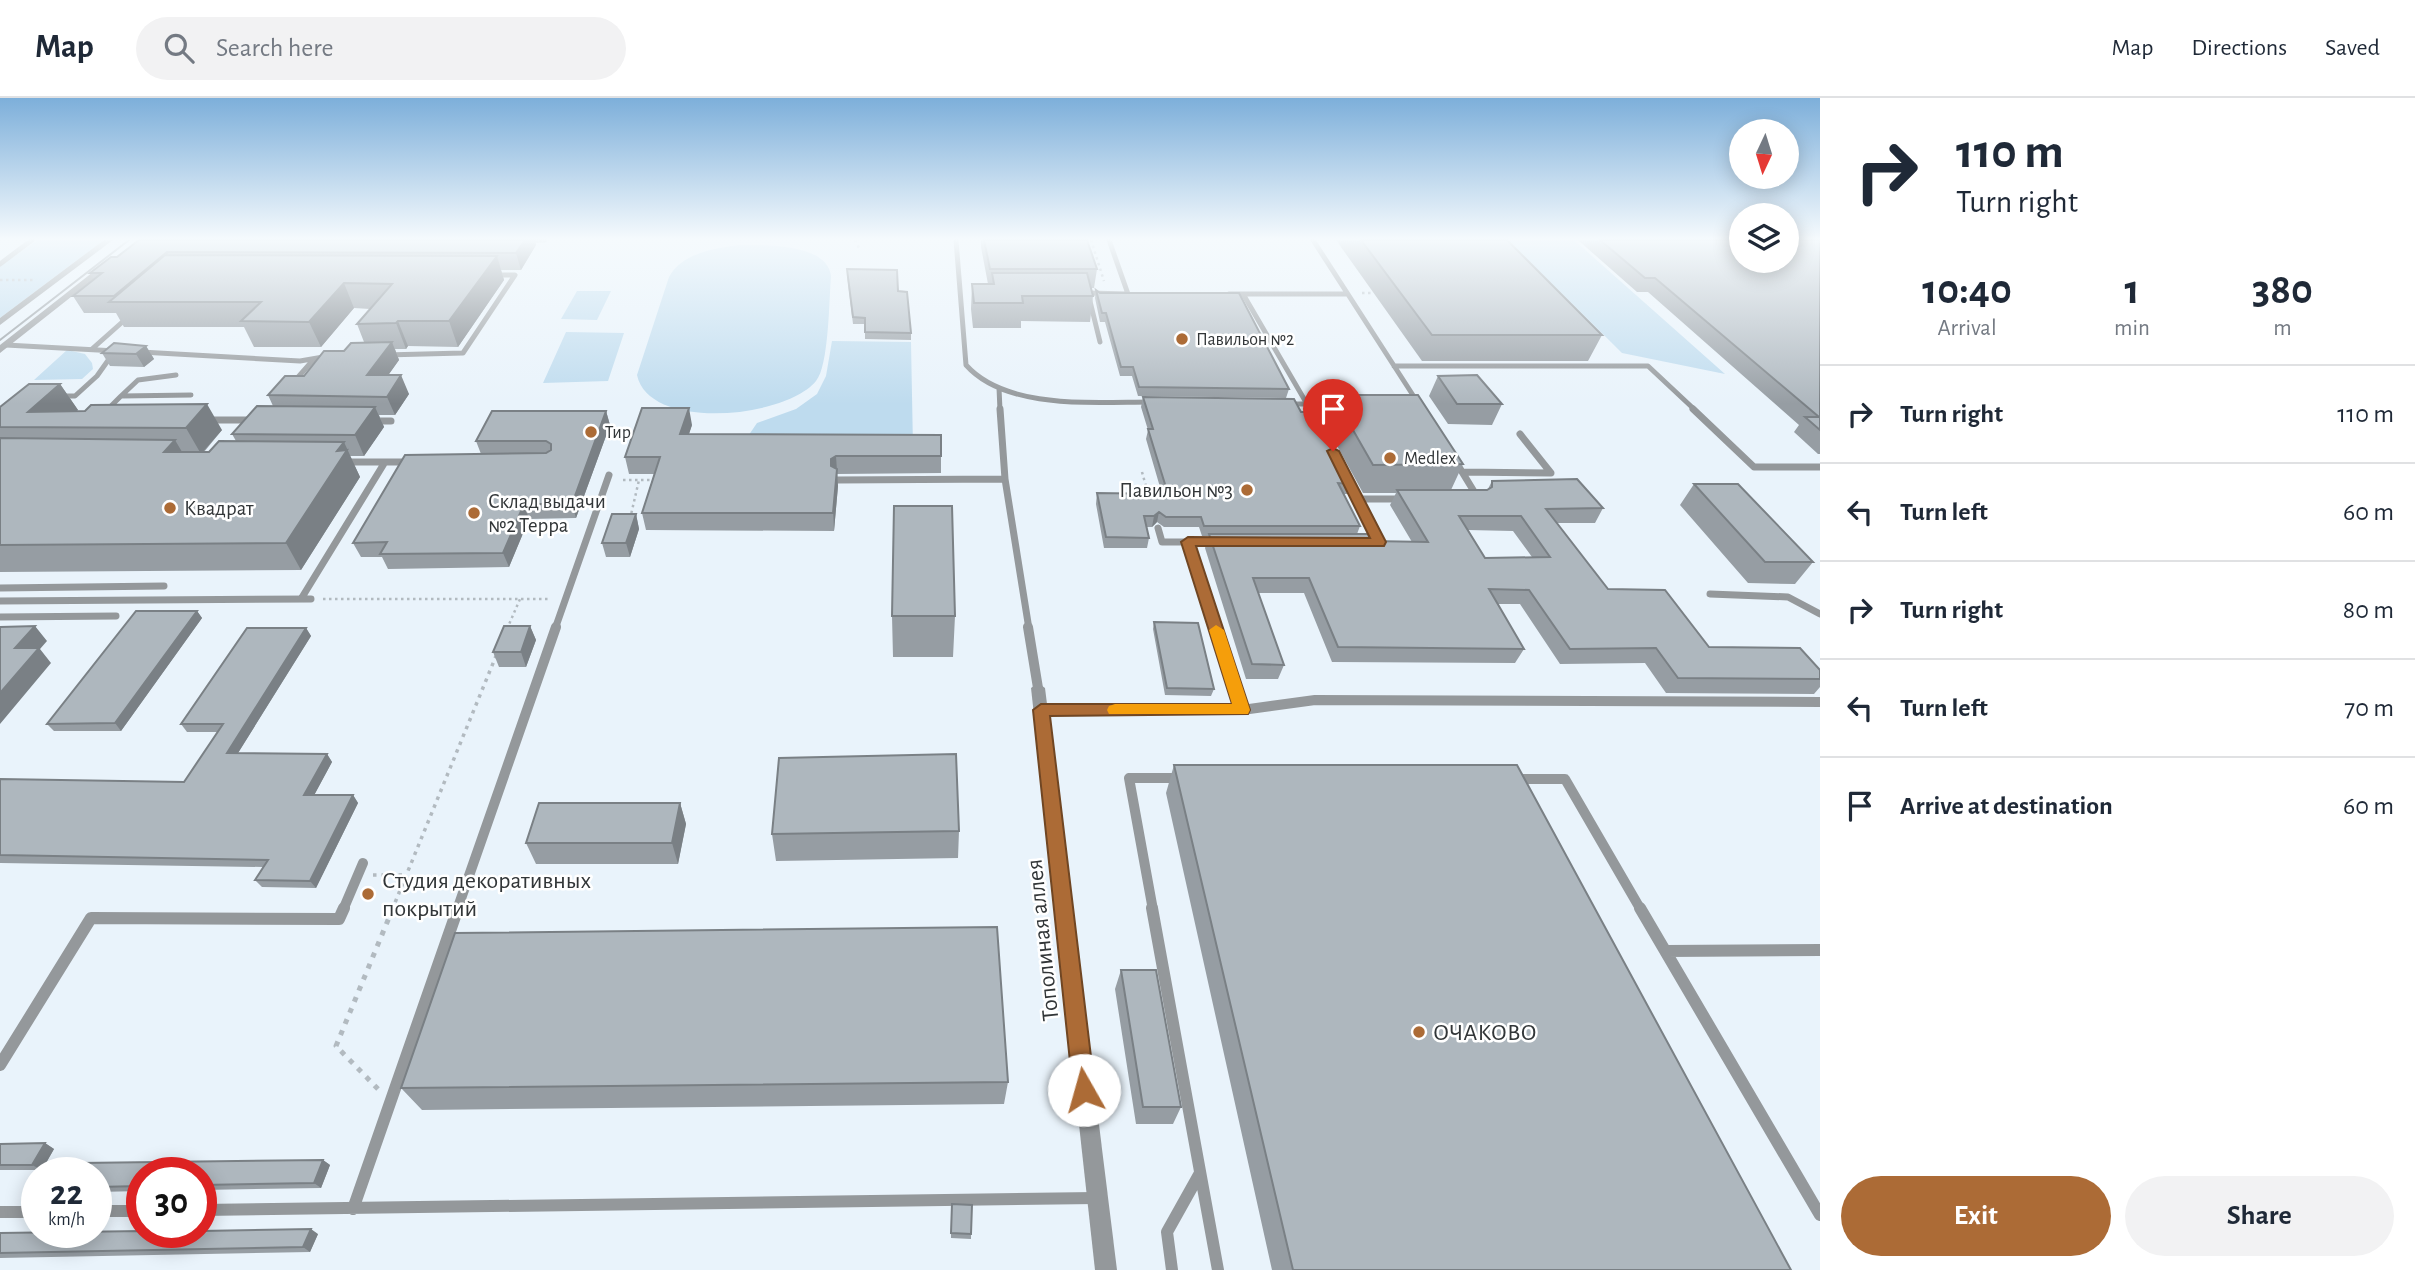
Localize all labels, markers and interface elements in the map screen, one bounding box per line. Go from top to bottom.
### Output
search box [136,17,626,80]
icon: search [160,29,198,67]
text: Map [35,31,94,64]
text: Search here [216,35,334,61]
text: Map [2111,36,2153,60]
text: Directions [2191,36,2287,60]
text: Saved [2325,36,2380,60]
north arrow [1729,119,1799,189]
map controls [1729,119,1799,273]
icon: right [1841,126,1932,217]
text: 110 m [1956,128,2064,177]
text: Turn right [1956,186,2078,218]
button: layers [1729,203,1799,273]
text: 10:40 [1922,269,2012,311]
text: 1 [2124,269,2140,311]
text: 380 [2252,269,2313,311]
text: Arrival [1937,317,1997,340]
text: min [2114,317,2150,340]
text: m [2273,317,2292,340]
marker: Павильон №2 [1174,331,1190,347]
place label: Павильон №2 [1196,331,1294,349]
pin [1303,379,1363,451]
icon: arrive [1314,390,1352,428]
icon: right [1841,395,1879,433]
text: Turn right [1900,401,2003,427]
text: 110 m [2337,401,2394,427]
marker: Тир [583,424,599,440]
place label: Тир [605,424,631,442]
marker: Medlex [1382,450,1398,466]
place label: Medlex [1404,450,1456,468]
place label: Павильон №3 [1119,480,1233,501]
marker: Павильон №3 [1239,482,1255,498]
place label: Склад выдачи №2 Терра [488,491,606,536]
icon: left [1841,493,1879,531]
place label: Квадрат [184,498,254,519]
text: Turn left [1900,499,1988,525]
text: 60 m [2343,499,2394,525]
marker: Квадрат [162,500,178,516]
marker: Склад выдачи №2 Терра [466,505,482,521]
icon: right [1841,591,1879,629]
text: Turn right [1900,597,2003,623]
text: 80 m [2343,597,2394,623]
icon: left [1841,689,1879,727]
text: Turn left [1900,695,1988,721]
text: 70 m [2344,695,2394,721]
icon: arrive [1841,787,1879,825]
text: Arrive at destination [1900,793,2113,819]
text: 60 m [2343,793,2394,819]
street label: Тополиная аллея [1023,858,1063,1022]
place label: Студия декоративных покрытий [382,869,592,921]
marker: Студия декоративных покрытий [360,886,376,902]
place label: ОЧАКОВО [1433,1021,1537,1045]
marker: ОЧАКОВО [1411,1024,1427,1040]
position arrow [1047,1053,1121,1127]
speed limit sign: 30 [126,1157,217,1248]
text: 22 [50,1176,83,1211]
button: Exit [1841,1176,2111,1256]
button: Share [2125,1176,2394,1256]
text: km/h [48,1211,85,1229]

